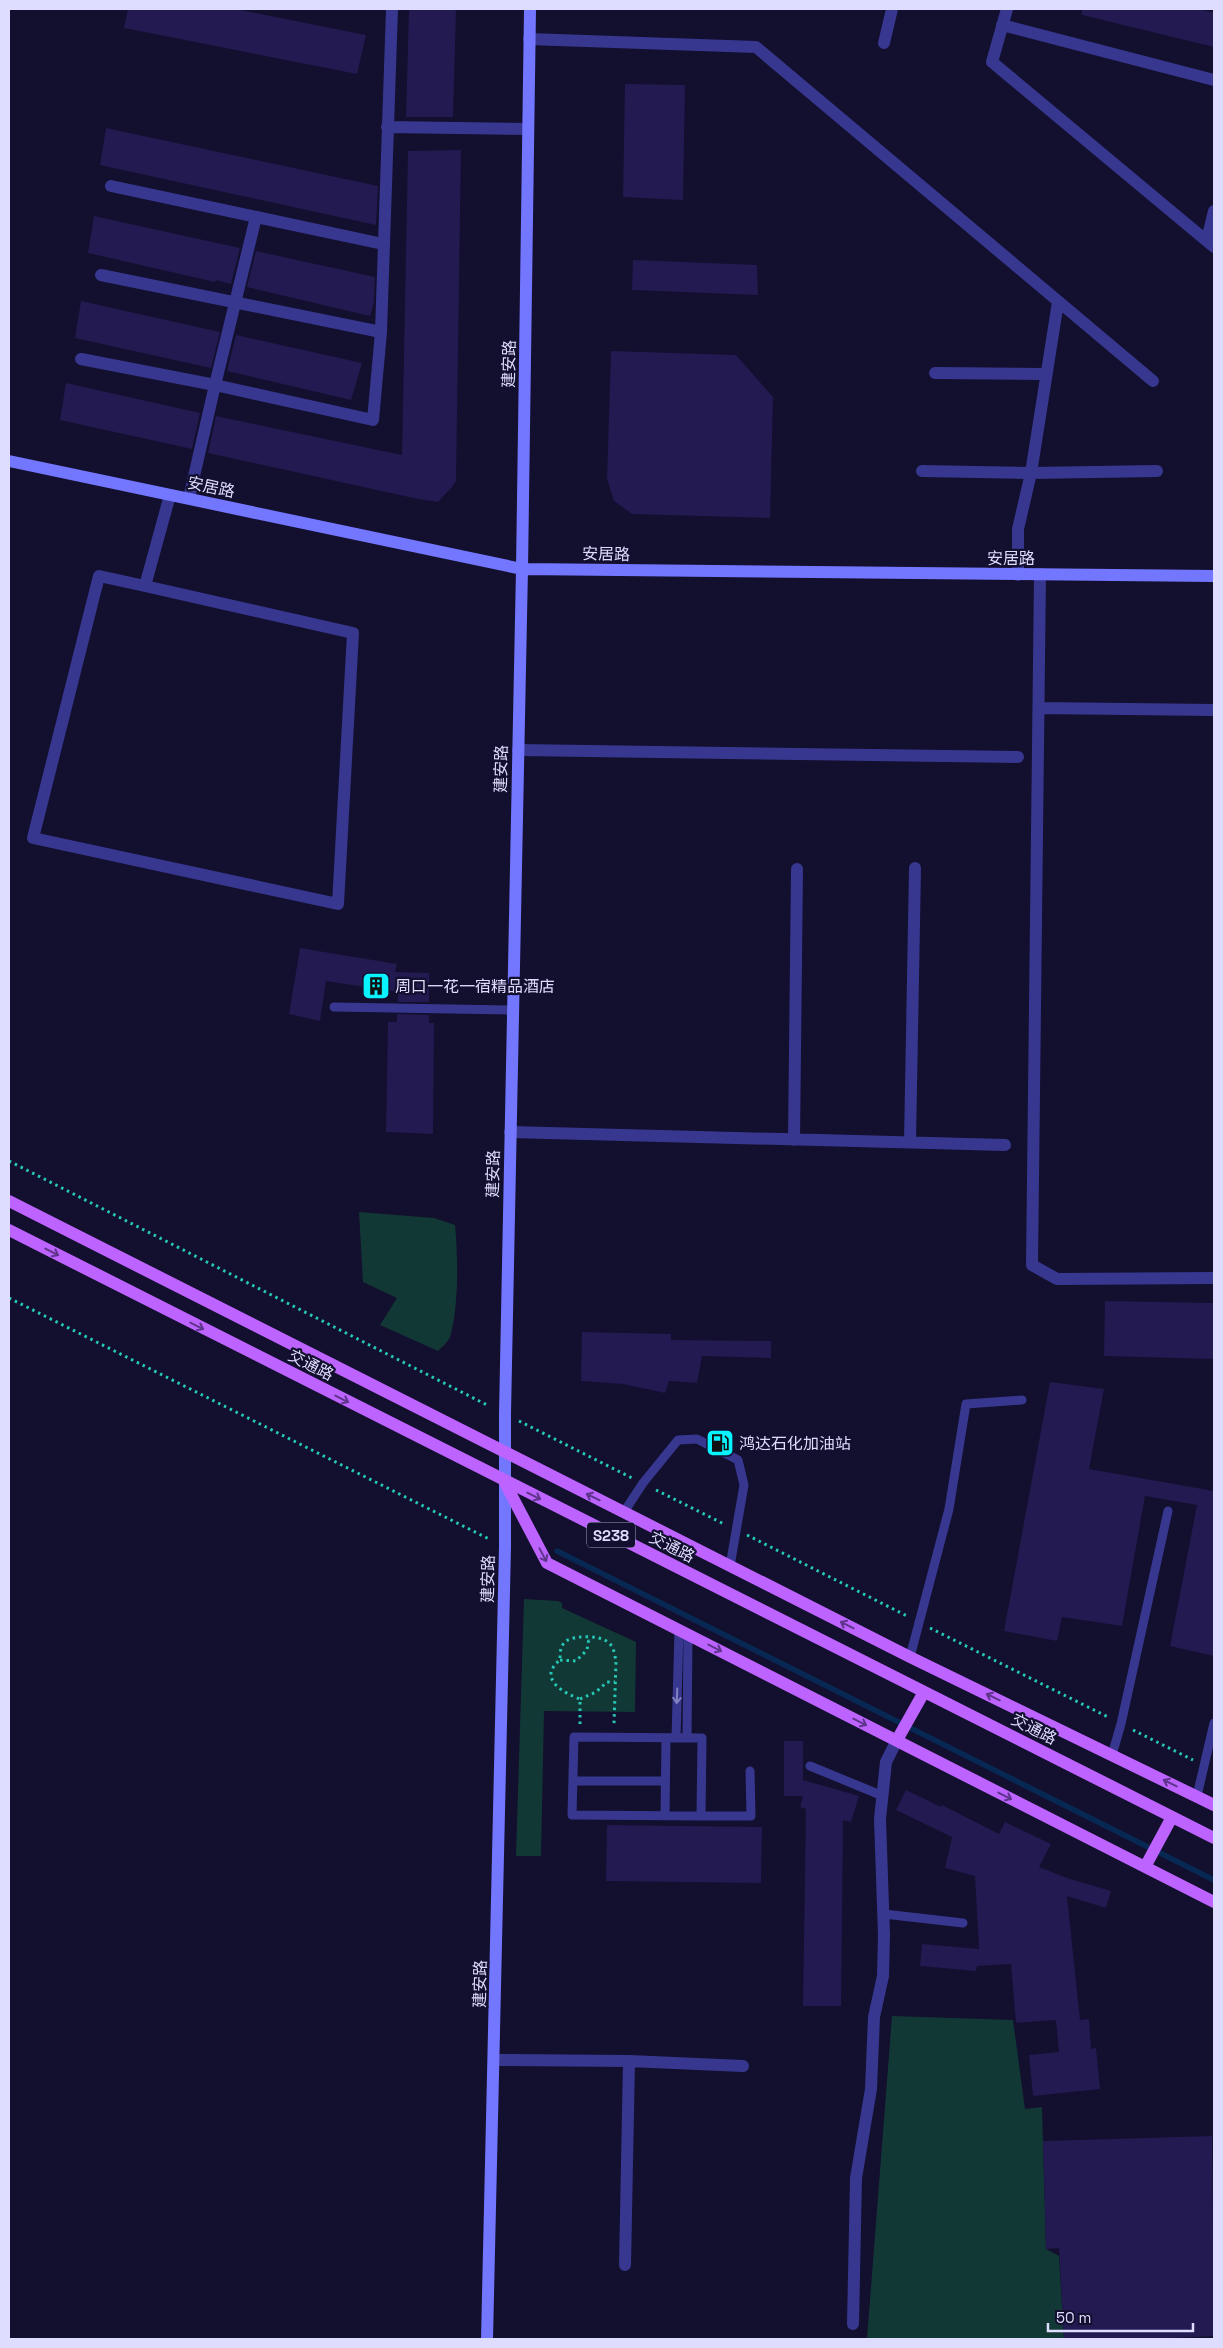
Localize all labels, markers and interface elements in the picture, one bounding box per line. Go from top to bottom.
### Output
street label: 建安路 [498,340,520,388]
street label: 安居路 [185,472,237,502]
street label: 安居路 [582,543,630,565]
street label: 安居路 [987,548,1035,569]
street label: 建安路 [490,745,512,793]
building icon: 周口一花一宿精品酒店 [361,971,391,1001]
place label: 周口一花一宿精品酒店 [395,976,555,997]
street label: 建安路 [482,1150,504,1198]
one-way arrow [44,1248,59,1257]
one-way arrow [189,1322,204,1331]
street label: 交通路 [285,1345,337,1385]
one-way arrow [334,1395,349,1404]
fuel station icon: 鸿达石化加油站 [705,1428,735,1458]
place label: 鸿达石化加油站 [739,1433,851,1454]
one-way arrow [526,1492,541,1501]
one-way arrow [585,1492,600,1502]
road number: S238 [587,1522,635,1548]
street label: 交通路 [646,1527,698,1567]
one-way arrow [539,1547,548,1562]
street label: 建安路 [477,1555,499,1603]
one-way arrow [840,1620,855,1629]
one-way arrow [708,1643,723,1653]
one-way arrow [673,1688,682,1704]
one-way arrow [986,1692,1001,1701]
street label: 交通路 [1008,1709,1060,1749]
one-way arrow [852,1718,867,1727]
one-way arrow [1163,1778,1178,1788]
one-way arrow [997,1792,1012,1801]
street label: 建安路 [469,1960,491,2008]
scale bar [1048,2300,1193,2332]
text: 50 m [1056,2308,1091,2327]

